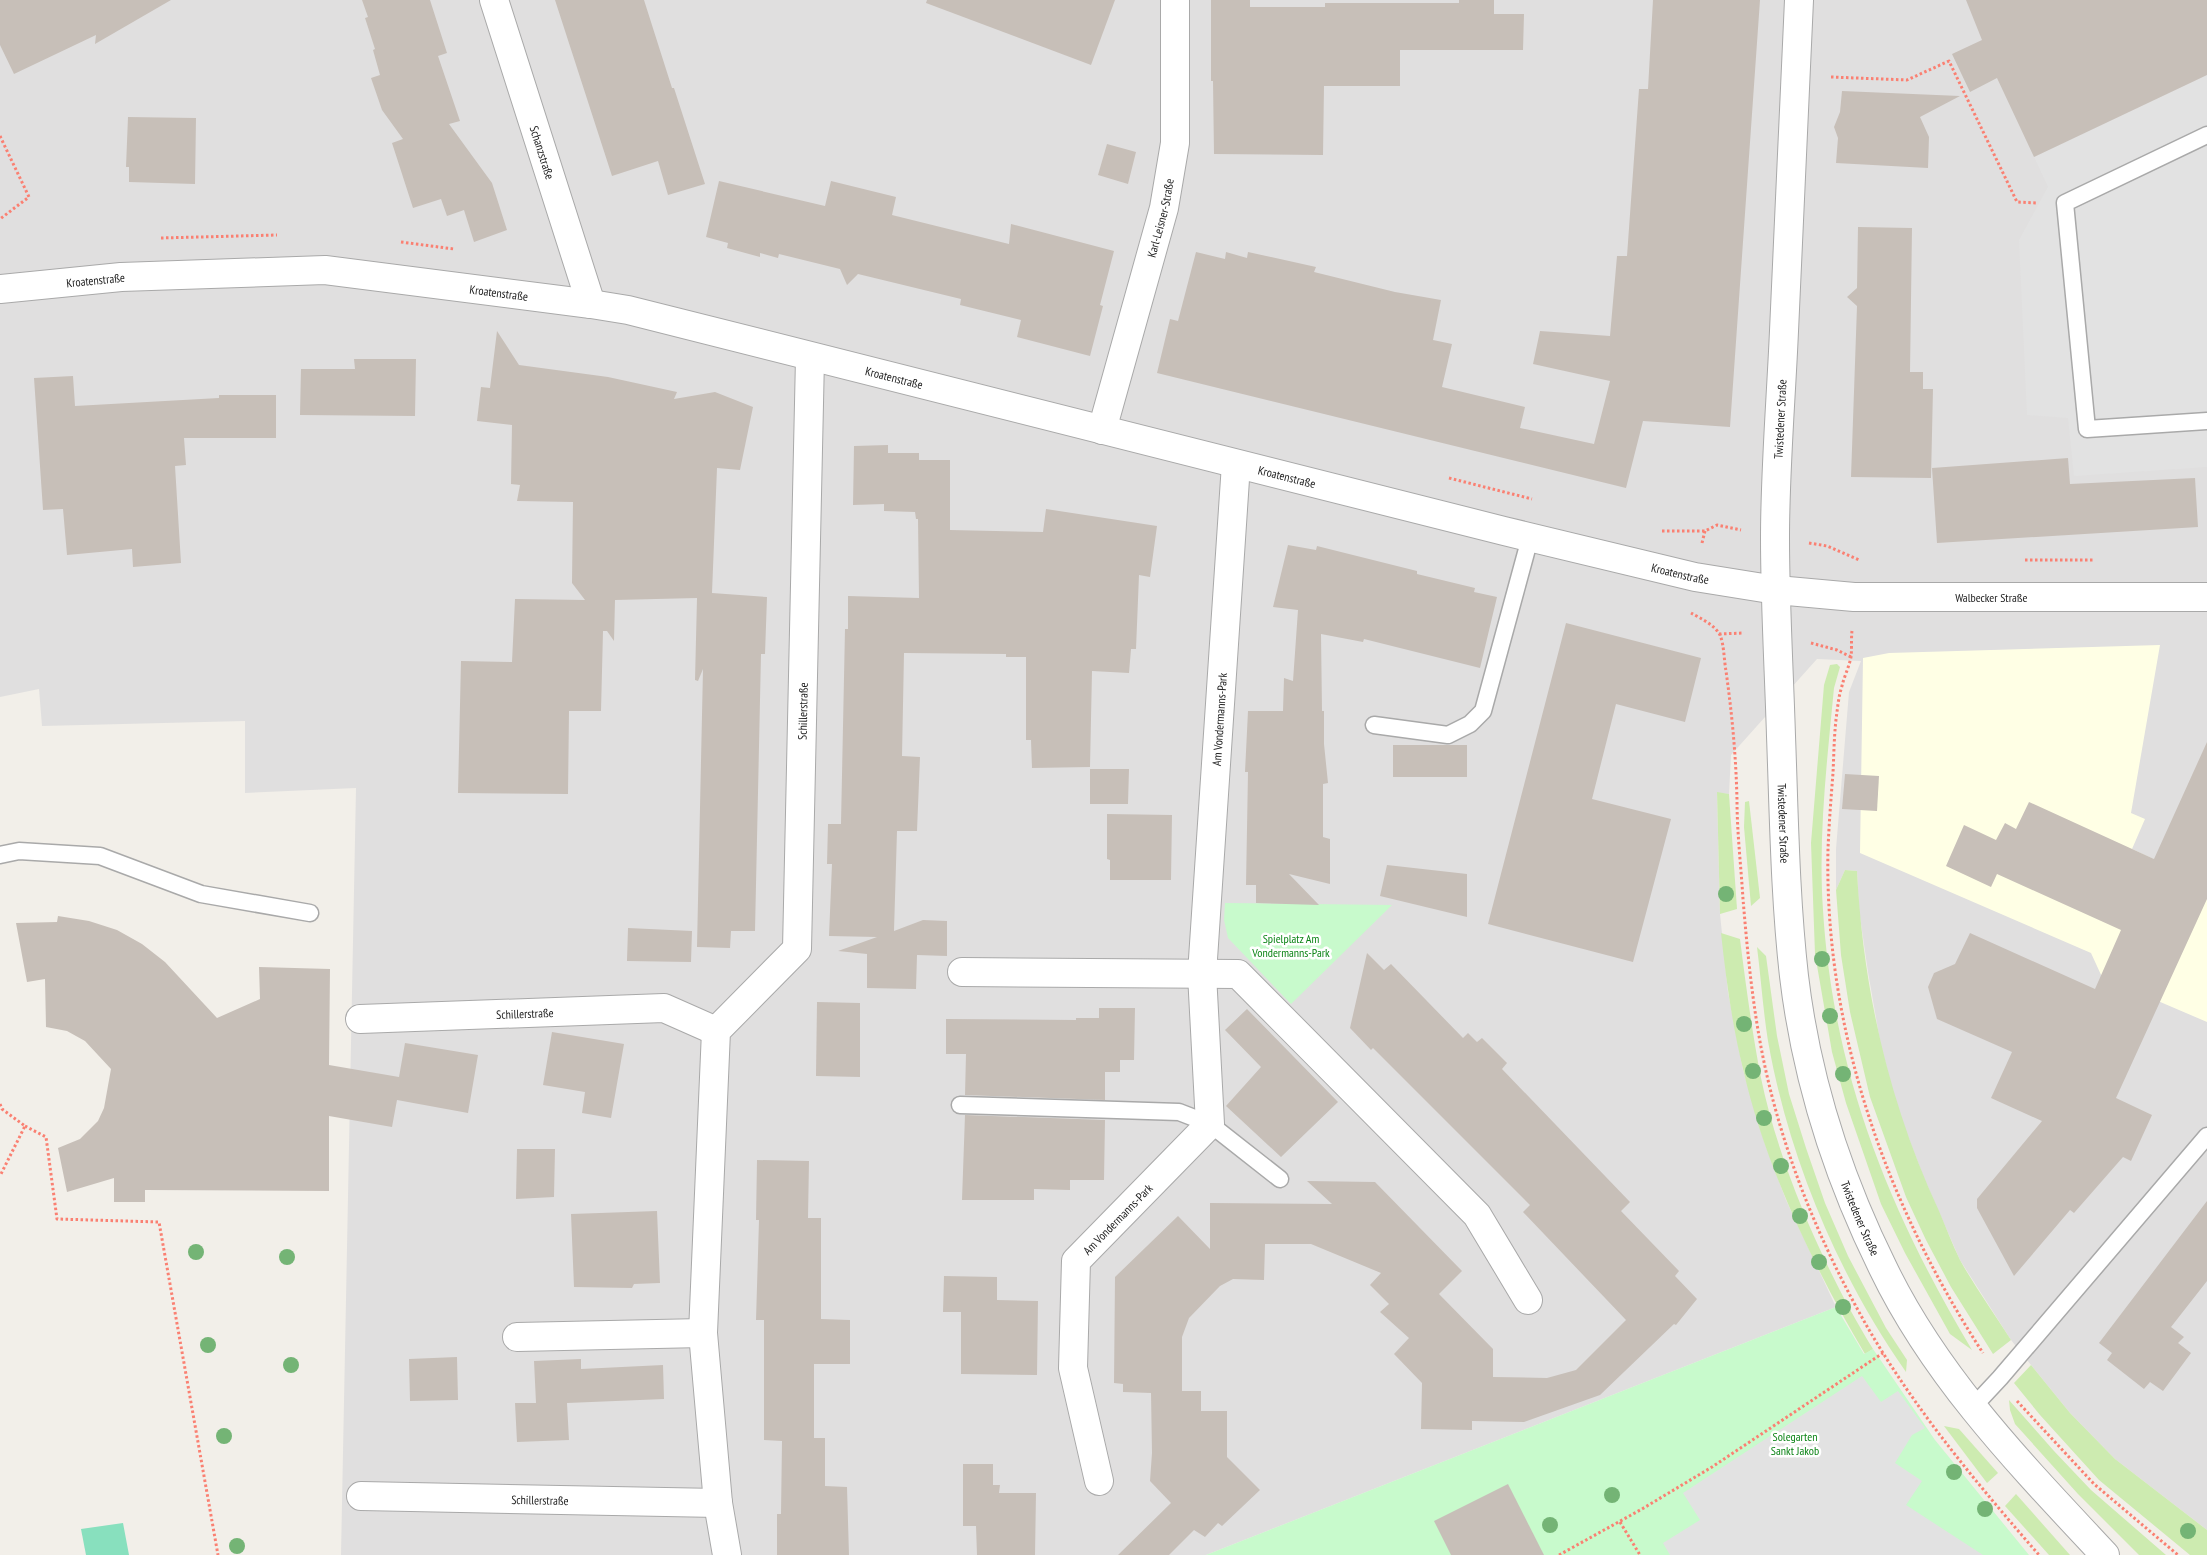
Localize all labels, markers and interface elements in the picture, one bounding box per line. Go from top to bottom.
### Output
street label: Schanzstraße [527,124,558,181]
street label: Karl-Leisner-Straße [1143,177,1176,259]
street label: Kroatenstraße [66,269,125,290]
street label: Kroatenstraße [469,281,529,303]
street label: Kroatenstraße [864,363,925,392]
street label: Twistedener Straße [1770,379,1790,459]
street label: Kroatenstraße [1257,462,1317,491]
street label: Kroatenstraße [1650,559,1710,587]
street label: Walbecker Straße [1955,590,2028,605]
street label: Am Vondermanns-Park [1208,672,1230,766]
street label: Schillerstraße [794,682,810,740]
street label: Twistedener Straße [1775,783,1793,864]
park label: Spielplatz Am Vondermanns-Park [1251,931,1330,960]
street label: Schillerstraße [496,1004,554,1022]
street label: Twistedener Straße [1838,1179,1883,1258]
street label: Am Vondermanns-Park [1079,1180,1155,1257]
park label: Solegarten Sankt Jakob [1771,1429,1819,1458]
street label: Schillerstraße [511,1491,569,1508]

